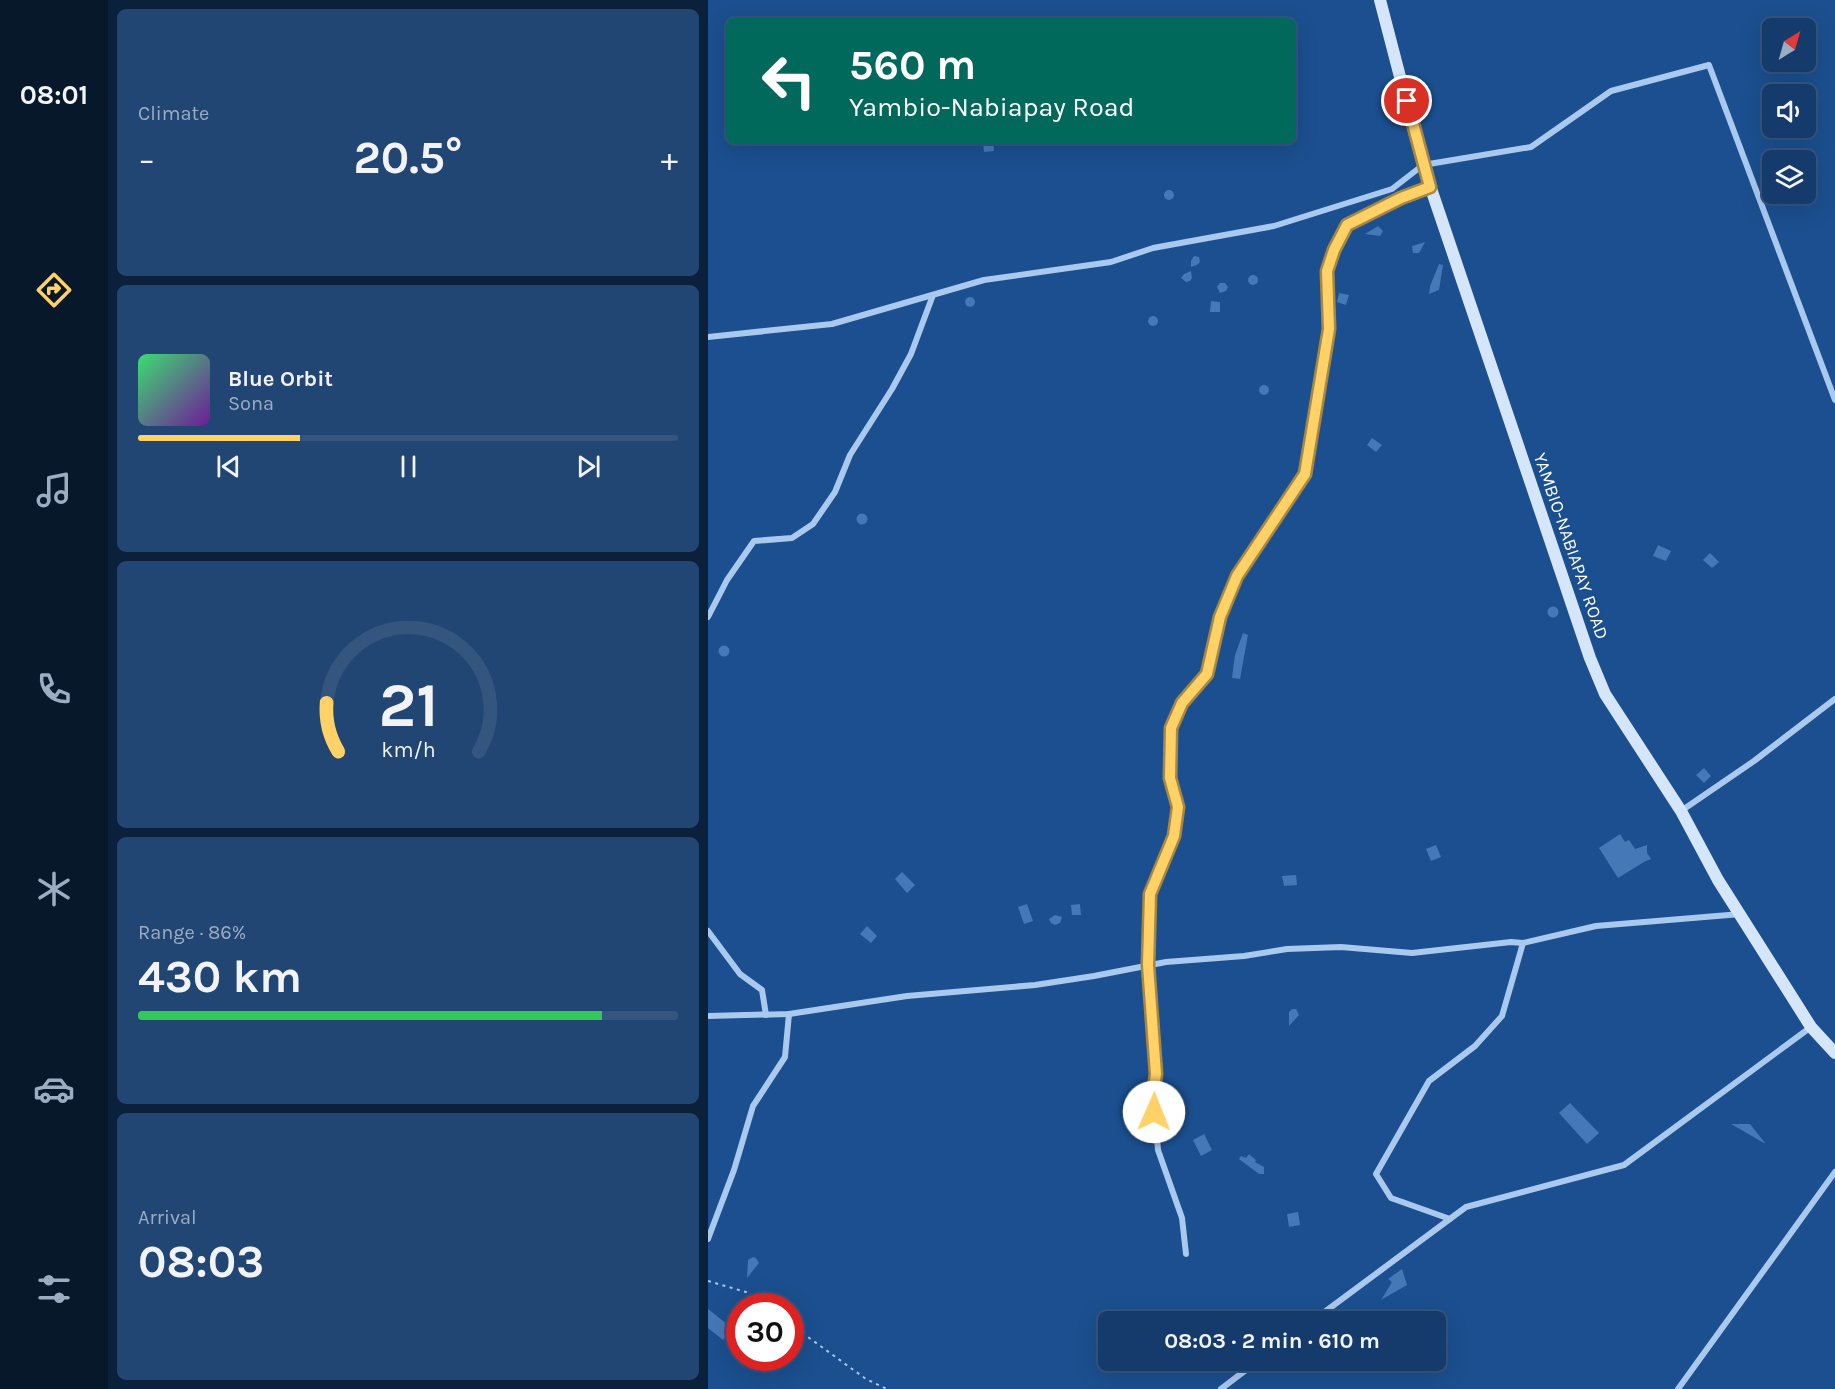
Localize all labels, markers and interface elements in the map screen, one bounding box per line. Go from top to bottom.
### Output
north arrow [1762,18,1816,72]
map controls [1762,18,1816,204]
text: 560 m [849,40,976,90]
icon: left [750,42,828,120]
pin [1381,75,1432,126]
text: 08:01 [20,79,88,111]
icon: arrive [1390,84,1423,117]
button: sound [1762,84,1816,138]
text: Yambio-Nabiapay Road [849,91,1135,123]
text: Climate [138,102,209,125]
text: 20.5° [353,132,463,184]
text: − [138,140,155,178]
text: + [661,140,678,178]
button: layers [1762,150,1816,204]
icon: directions [33,269,75,311]
text: Blue Orbit [228,366,333,392]
text: Sona [228,392,274,415]
icon: previous [212,450,245,483]
icon: pause [392,450,425,483]
icon: next [572,450,605,483]
street label: YAMBIO-NABIAPAY ROAD [1529,450,1613,642]
icon: music [33,469,75,511]
icon: phone [33,668,75,710]
text: 21 [378,669,438,742]
text: km/h [381,737,435,762]
icon: climate [33,868,75,910]
text: Range · 86% [138,921,246,944]
text: 430 km [138,951,302,1003]
icon: car [33,1068,75,1110]
position arrow [1122,1080,1186,1144]
text: Arrival [138,1206,197,1229]
text: 08:03 [138,1236,264,1288]
icon: filters [33,1268,75,1310]
speed limit sign: 30 [726,1293,804,1371]
text: 08:03 · 2 min · 610 m [1164,1328,1380,1354]

